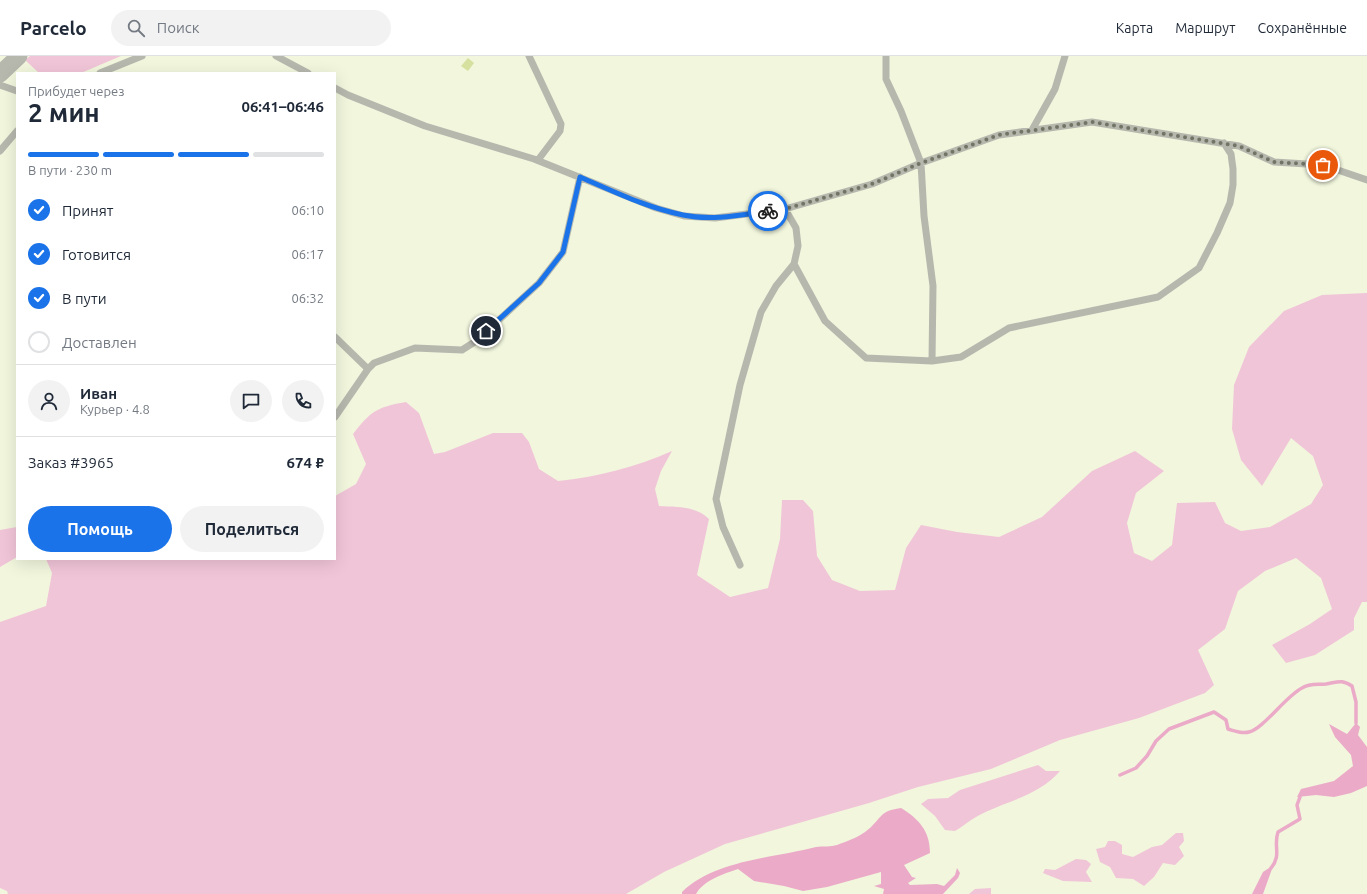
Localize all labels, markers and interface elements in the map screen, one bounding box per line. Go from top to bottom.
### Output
search box [111,10,391,46]
text: Parcelo [20,17,87,39]
icon: search [125,17,147,39]
text: Поиск [157,19,200,36]
text: Карта [1116,20,1153,36]
text: Маршрут [1175,20,1236,36]
text: Сохранённые [1258,20,1347,36]
text: Прибудет через [28,84,125,98]
text: 2 мин [28,98,100,127]
text: 06:41–06:46 [241,98,324,115]
pin [1306,148,1340,182]
icon: bag [1312,154,1334,176]
text: В пути · 230 m [28,163,112,177]
courier [748,191,788,231]
icon: check [28,199,50,221]
icon: bike [757,200,779,222]
text: Принят [62,202,114,219]
text: 06:10 [291,203,324,217]
icon: check [28,243,50,265]
text: Готовится [62,246,131,263]
text: 06:17 [291,247,324,261]
icon: check [28,287,50,309]
text: В пути [62,290,107,307]
text: 06:32 [291,291,324,305]
pin [469,314,503,348]
icon: home [475,320,497,342]
text: Доставлен [62,334,137,351]
button: person [28,380,70,422]
button: chat [230,380,272,422]
button: phone [282,380,324,422]
text: Иван [80,385,117,402]
text: Курьер · 4.8 [80,402,150,416]
text: Заказ #3965 [28,454,114,471]
text: 674 ₽ [287,454,324,471]
button: Помощь [28,506,172,552]
button: Поделиться [180,506,324,552]

